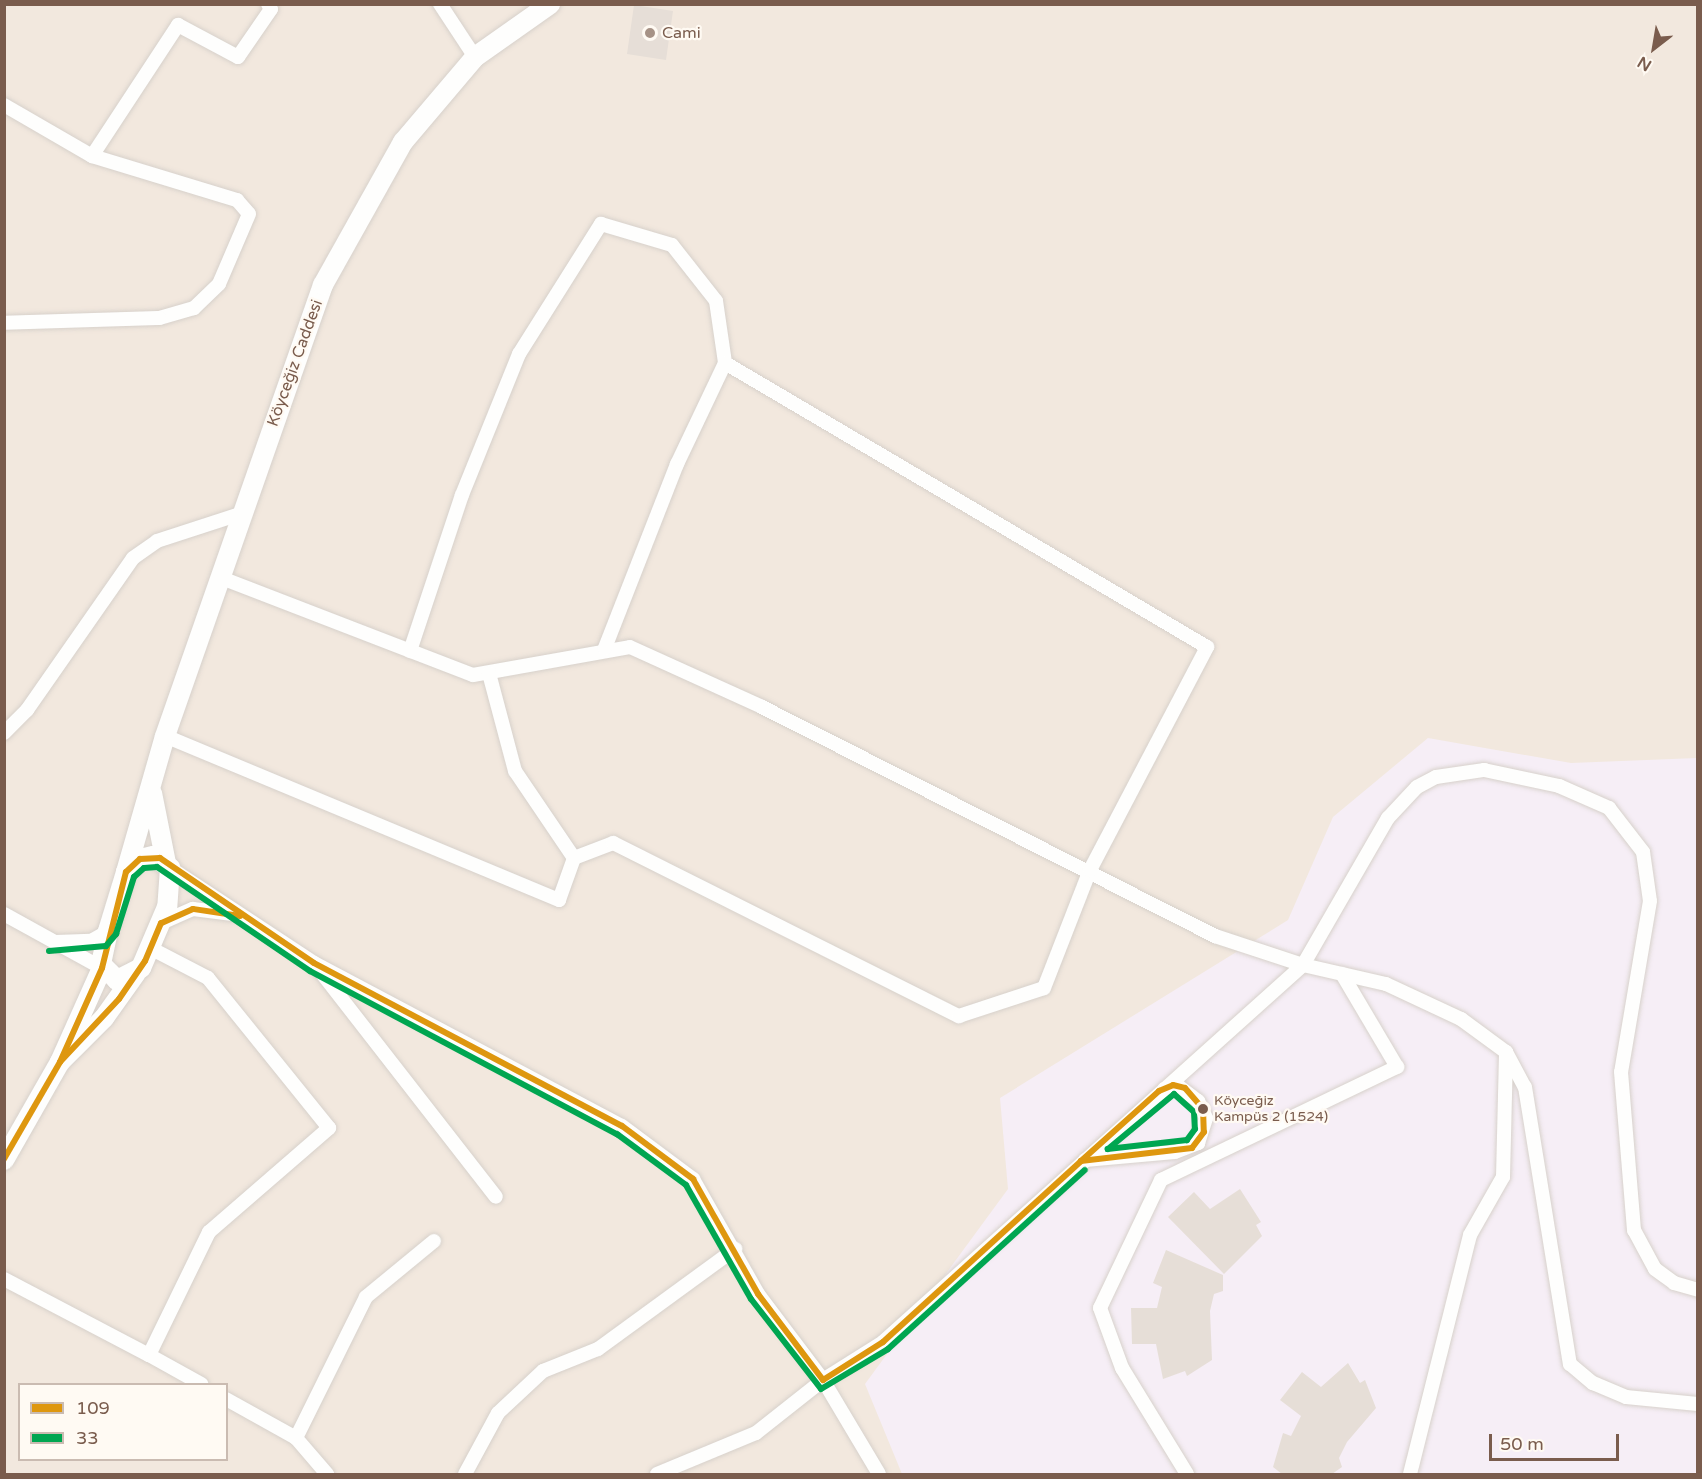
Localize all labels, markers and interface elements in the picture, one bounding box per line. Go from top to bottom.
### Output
north arrow [1624,18,1684,78]
place label: Cami [662,23,701,43]
marker: Cami [643,26,657,40]
text: N [1634,52,1655,75]
street label: Köyceğiz Caddesi [263,297,327,429]
place label: Köyceğiz Kampüs 2 (1524) [1214,1093,1328,1126]
marker: Köyceğiz Kampüs 2 (1524) [1197,1103,1209,1115]
legend [18,1383,228,1461]
text: 109 [76,1397,110,1419]
scale bar [1492,1422,1622,1460]
text: 33 [76,1427,99,1449]
text: 50 m [1500,1433,1544,1455]

